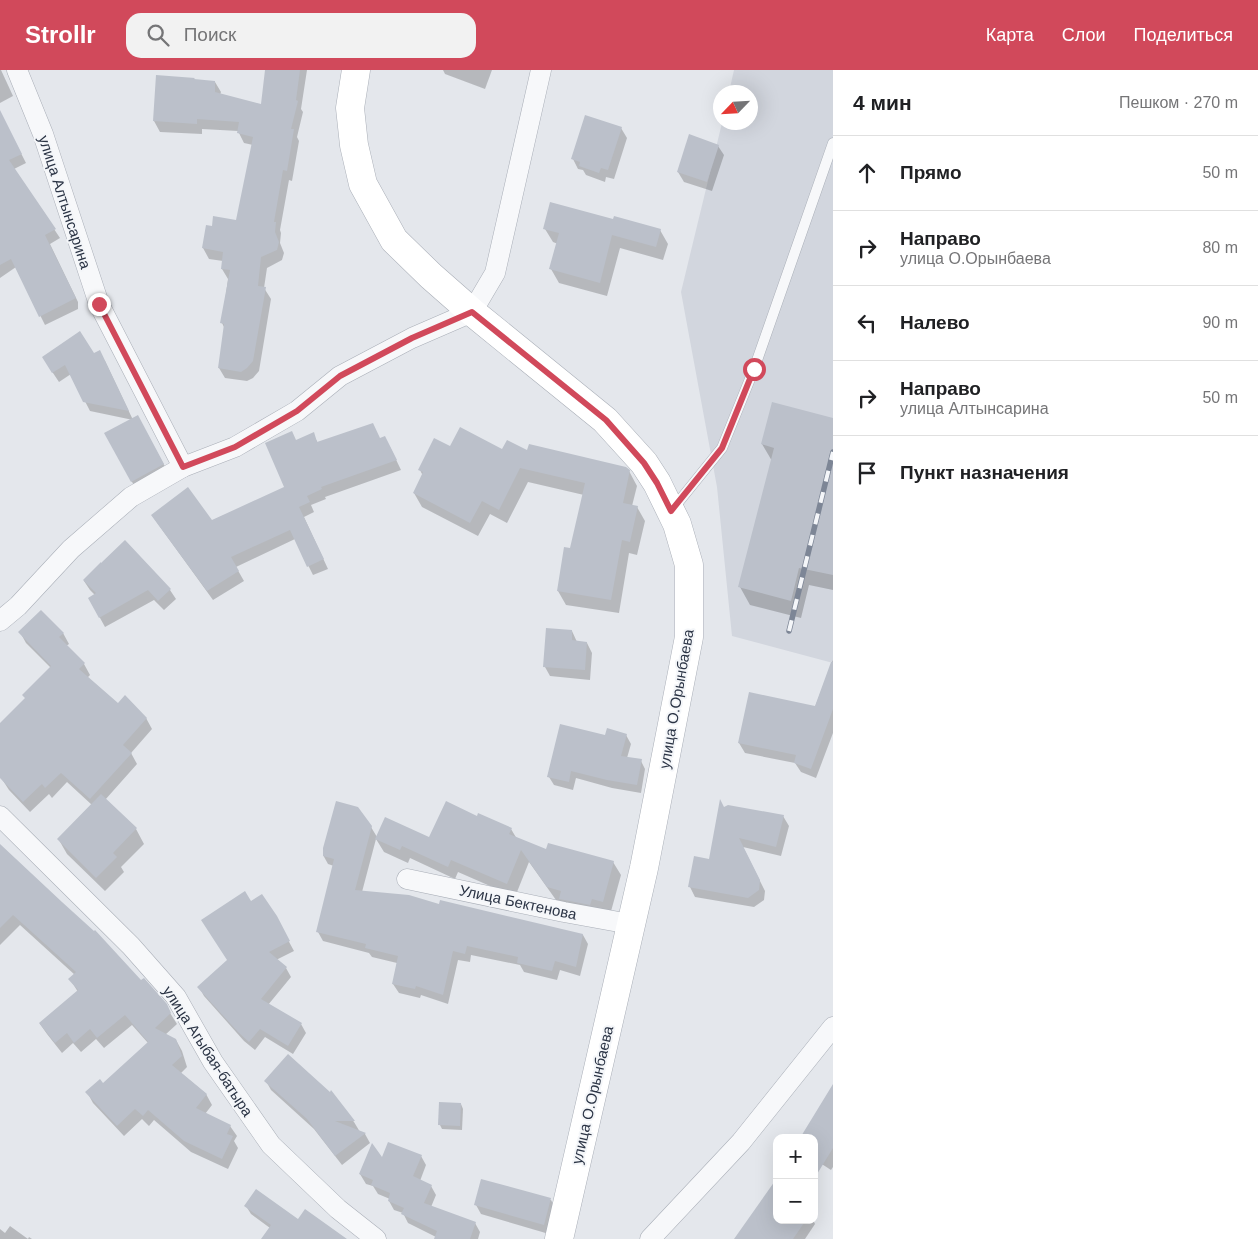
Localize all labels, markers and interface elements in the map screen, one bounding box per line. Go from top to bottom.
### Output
search box [126,13,476,58]
text: Strollr [25,21,96,48]
icon: search [144,21,172,49]
text: Поиск [184,24,236,45]
text: Карта [986,25,1034,45]
text: Слои [1062,25,1106,45]
text: Поделиться [1134,25,1233,45]
north arrow [713,85,758,130]
text: 4 мин [853,91,912,114]
text: Пешком · 270 m [1119,94,1238,111]
street label: улица Алтынсарина [35,133,95,271]
icon: ahead [853,159,881,187]
text: Прямо [900,162,962,183]
text: 50 m [1202,164,1238,181]
text: Направо [900,228,981,249]
icon: right [853,234,881,262]
text: 80 m [1202,239,1238,256]
text: улица О.Орынбаева [900,250,1051,267]
route end [88,293,111,316]
icon: left [853,309,881,337]
text: Налево [900,312,970,333]
text: 90 m [1202,314,1238,331]
route start [743,358,766,381]
text: Направо [900,378,981,399]
icon: right [853,384,881,412]
text: 50 m [1202,389,1238,406]
text: улица Алтынсарина [900,400,1049,417]
icon: arrive [853,459,881,487]
text: Пункт назначения [900,462,1069,483]
street label: улица О.Орынбаева [655,627,697,770]
street label: Улица Бектенова [458,881,579,923]
street label: улица Агыбая-батыра [159,983,257,1120]
street label: улица О.Орынбаева [568,1024,616,1166]
map controls [773,1134,818,1224]
button: + [773,1134,818,1179]
button: − [773,1179,818,1224]

